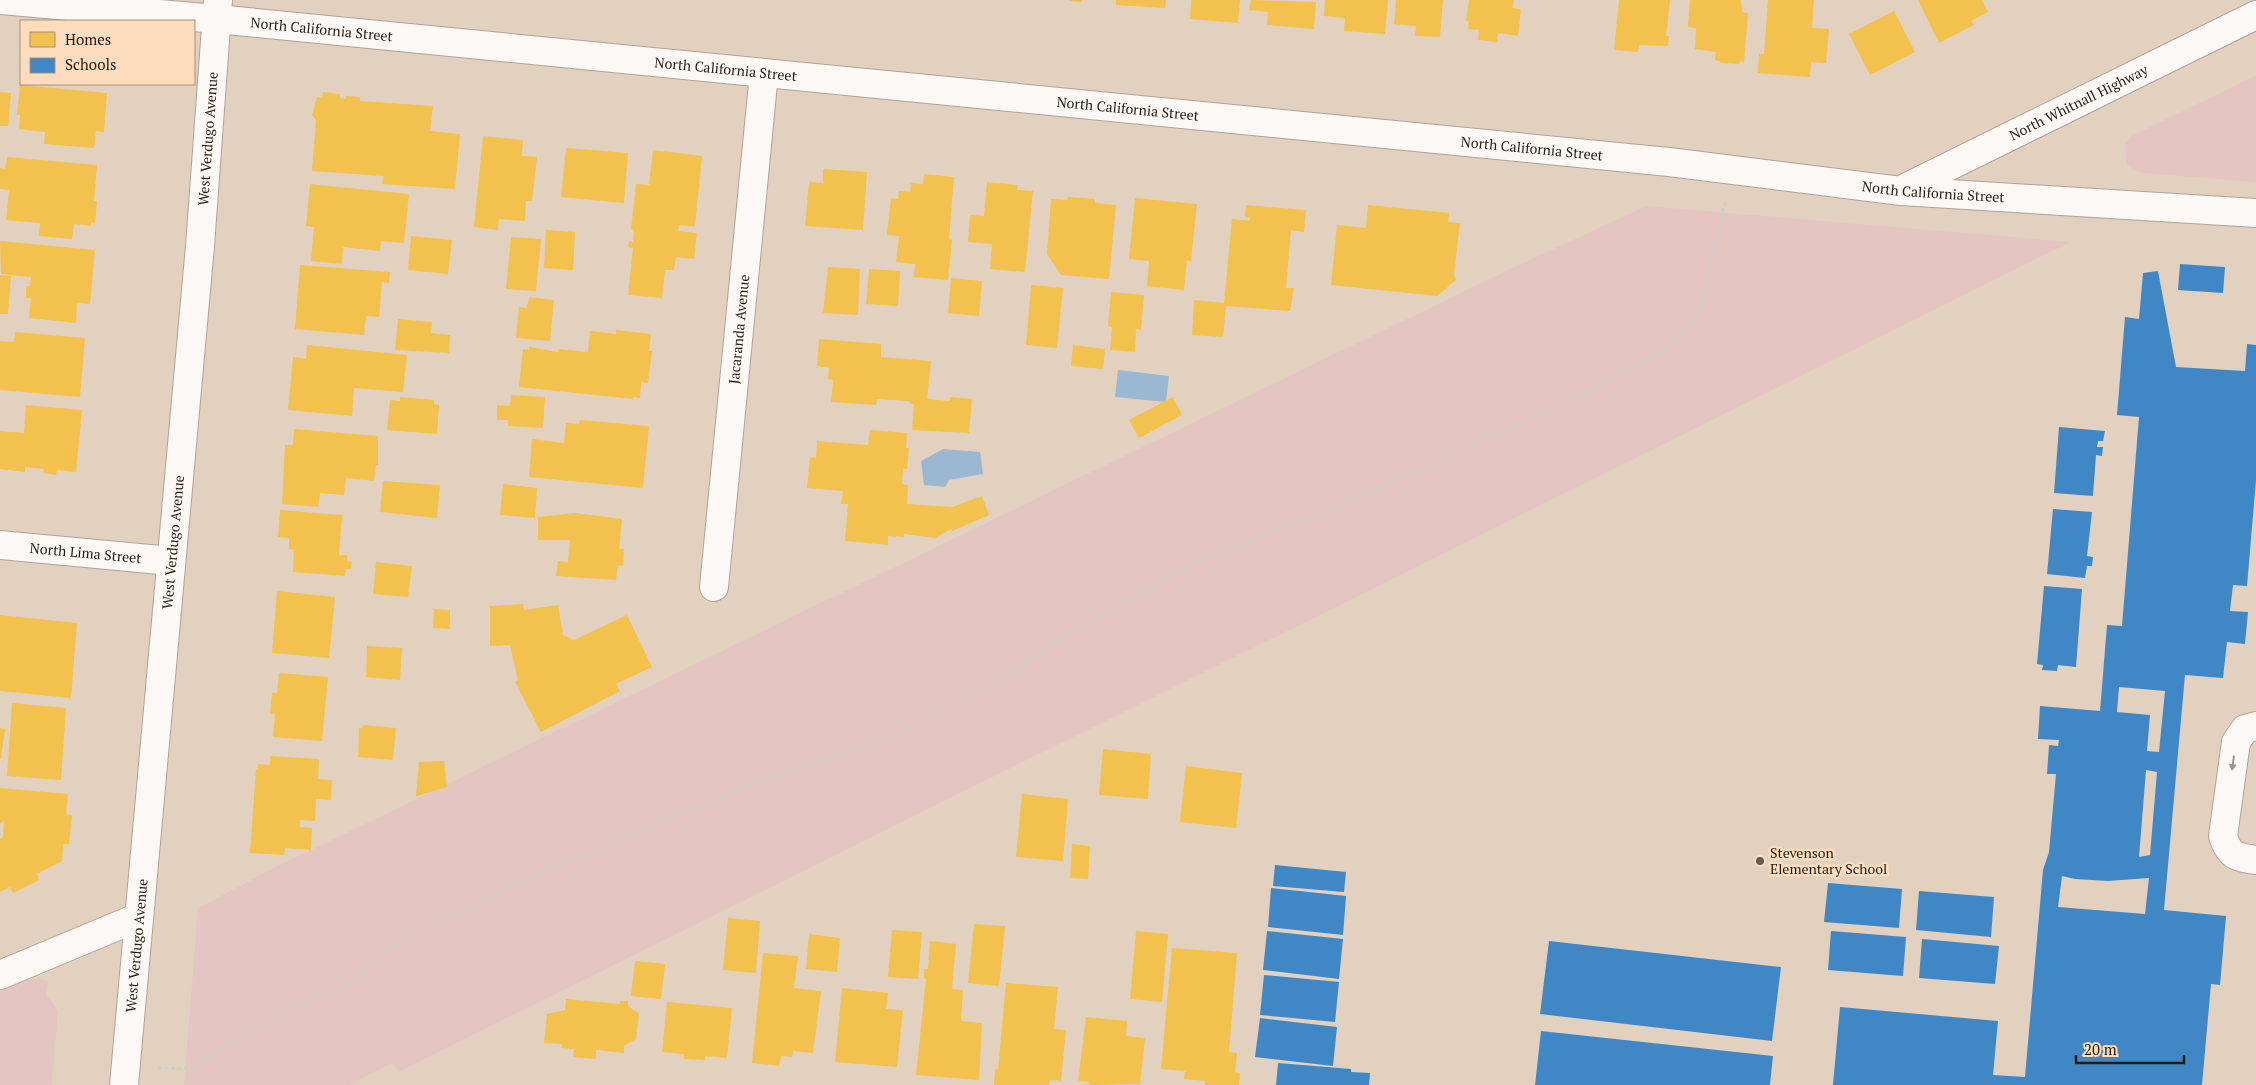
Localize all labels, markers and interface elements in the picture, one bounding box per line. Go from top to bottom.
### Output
street label: North California Street [250,12,395,45]
legend [20,20,195,85]
text: Homes [65,29,111,49]
street label: North California Street [654,52,799,85]
text: Schools [65,54,116,74]
street label: North Whitnall Highway [2006,59,2152,144]
street label: West Verdugo Avenue [193,71,222,206]
street label: North California Street [1056,92,1201,125]
street label: North California Street [1460,132,1605,165]
street label: North California Street [1861,176,2006,206]
street label: Jacaranda Avenue [724,273,753,385]
street label: West Verdugo Avenue [157,474,188,610]
street label: North Lima Street [29,538,143,567]
one-way arrow [2229,756,2237,772]
place label: Stevenson Elementary School [1770,843,1887,878]
marker: Stevenson Elementary School [1754,855,1766,867]
street label: West Verdugo Avenue [121,878,152,1013]
scale bar [2076,1032,2184,1064]
text: 20 m [2084,1039,2117,1059]

